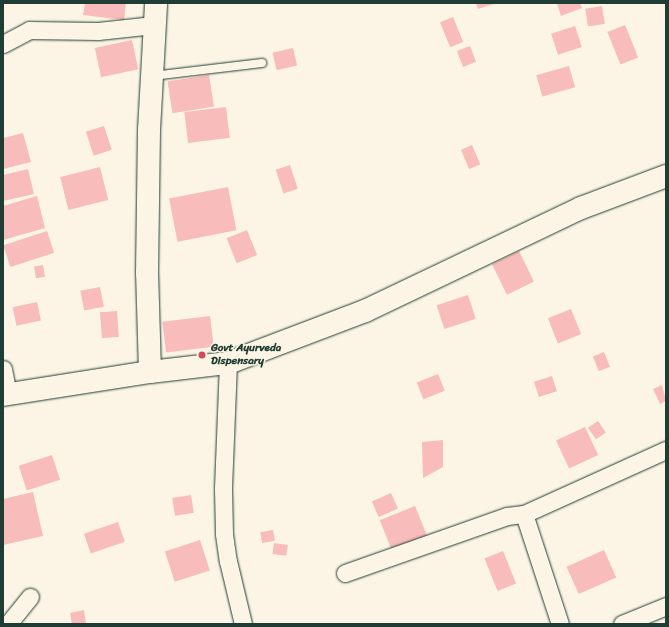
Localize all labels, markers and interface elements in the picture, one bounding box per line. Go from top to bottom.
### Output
place label: Govt Ayurveda Dispensary [211,342,282,368]
marker: Govt Ayurveda Dispensary [196,349,208,361]

